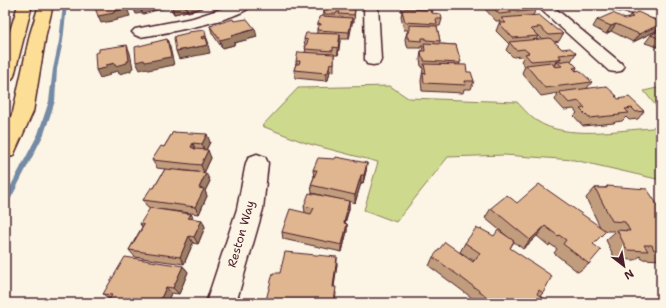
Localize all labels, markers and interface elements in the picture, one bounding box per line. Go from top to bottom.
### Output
street label: Reston Way [224,199,258,269]
north arrow [604,246,644,286]
text: N [621,265,636,283]

